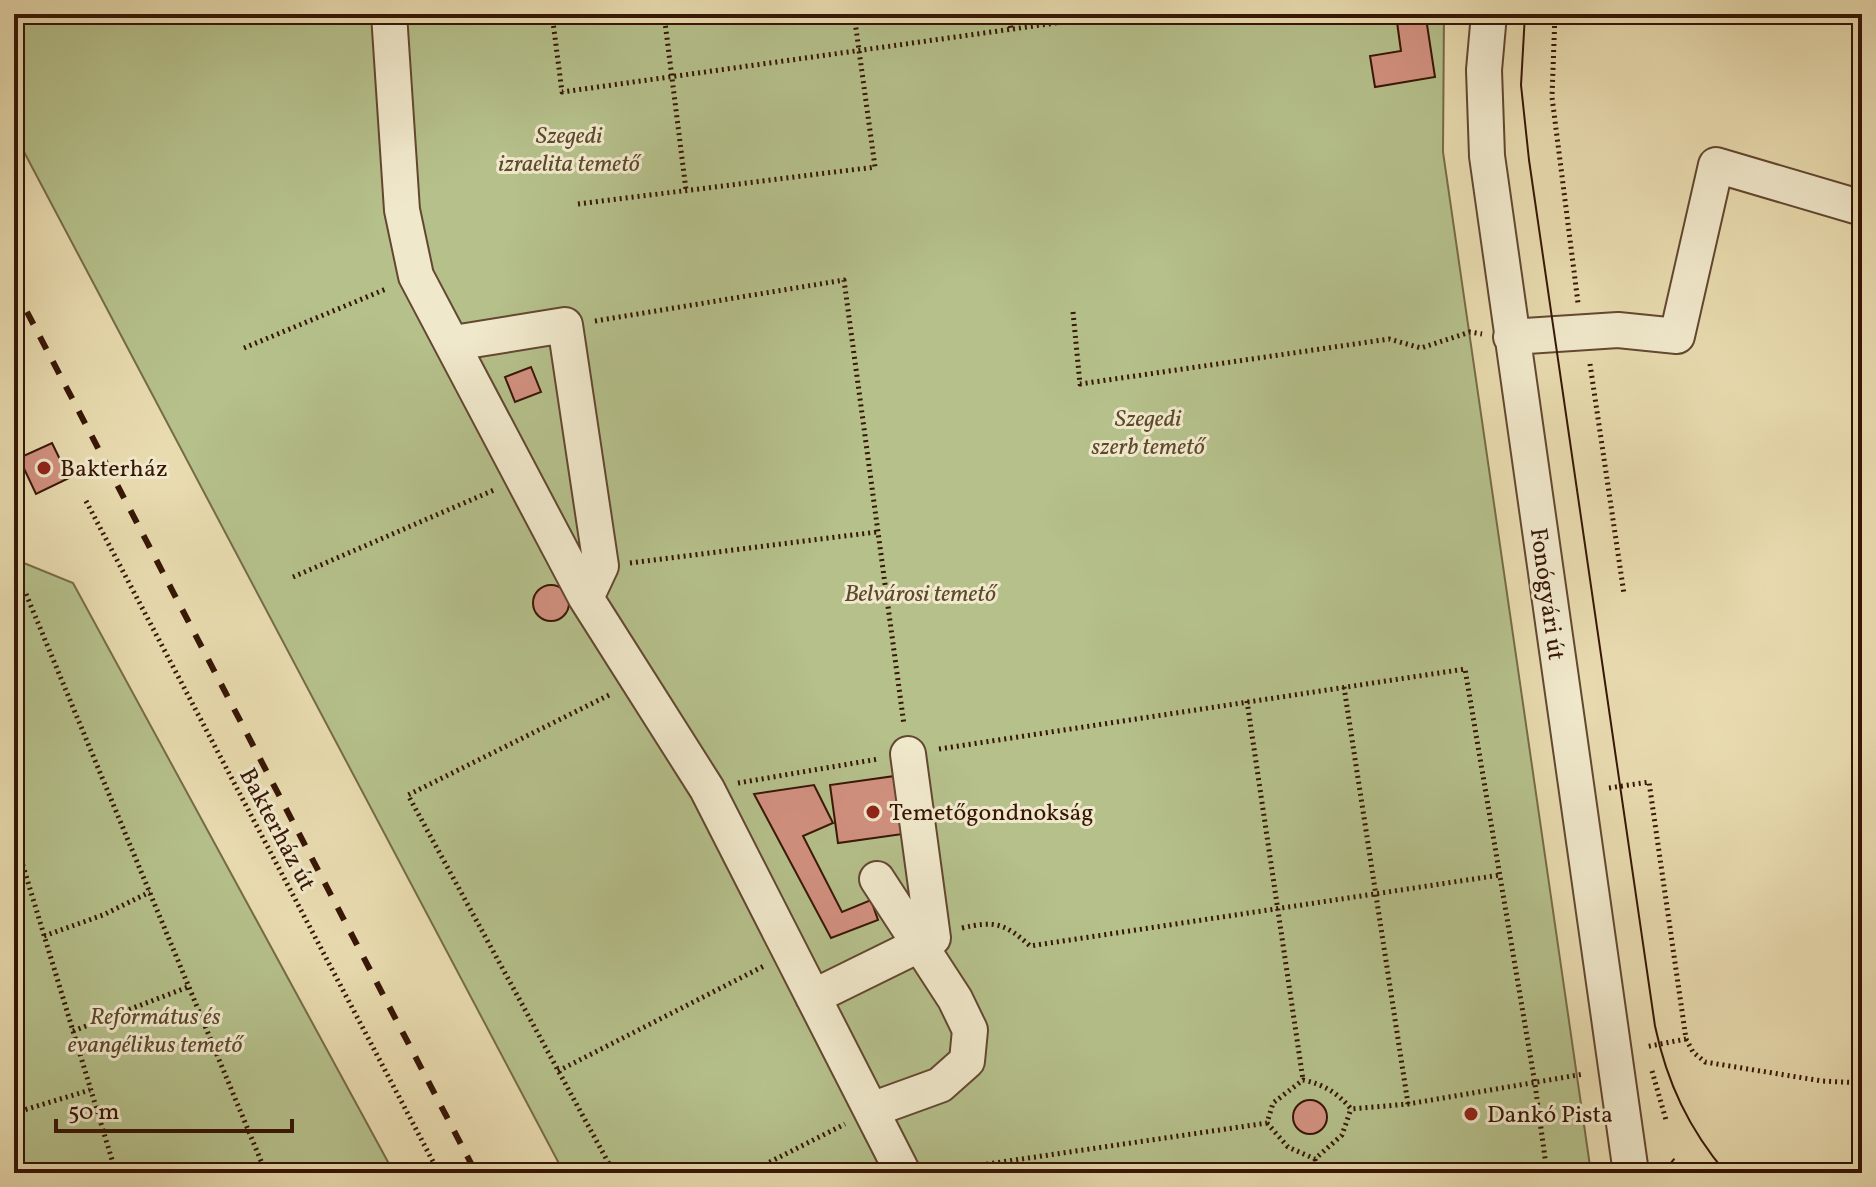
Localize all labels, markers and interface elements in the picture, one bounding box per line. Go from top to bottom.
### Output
park label: Szegedi izraelita temető [498,120,642,182]
park label: Szegedi szerb temető [1091,403,1207,465]
place label: Bakterház [60,453,168,487]
marker: Bakterház [35,459,53,477]
street label: Fonógyári út [1520,526,1572,663]
park label: Belvárosi temető [844,578,998,612]
street label: Bakterház út [230,763,323,897]
place label: Temetőgondnokság [889,797,1094,831]
marker: Temetőgondnokság [864,803,882,821]
park label: Református és evangélikus temető [68,1001,244,1063]
scale bar [56,1083,292,1133]
text: 50 m [68,1096,120,1130]
place label: Dankó Pista [1487,1099,1613,1133]
marker: Dankó Pista [1462,1105,1480,1123]

